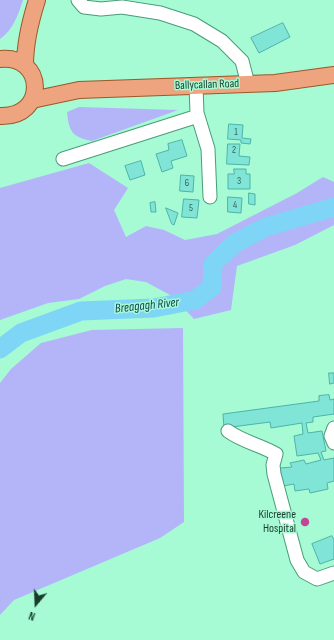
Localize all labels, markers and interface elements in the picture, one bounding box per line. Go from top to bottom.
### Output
street label: Ballycallan Road [175,77,239,93]
house number: 1 [234,126,238,138]
house number: 2 [232,144,236,156]
house number: 3 [237,175,241,187]
house number: 6 [185,177,189,189]
house number: 4 [233,199,237,211]
house number: 5 [189,202,193,214]
water label: Breagagh River [114,295,180,317]
place label: Kilcreene Hospital [259,508,296,536]
marker: Kilcreene Hospital [299,516,311,528]
north arrow [16,584,56,624]
text: N [27,609,37,623]

